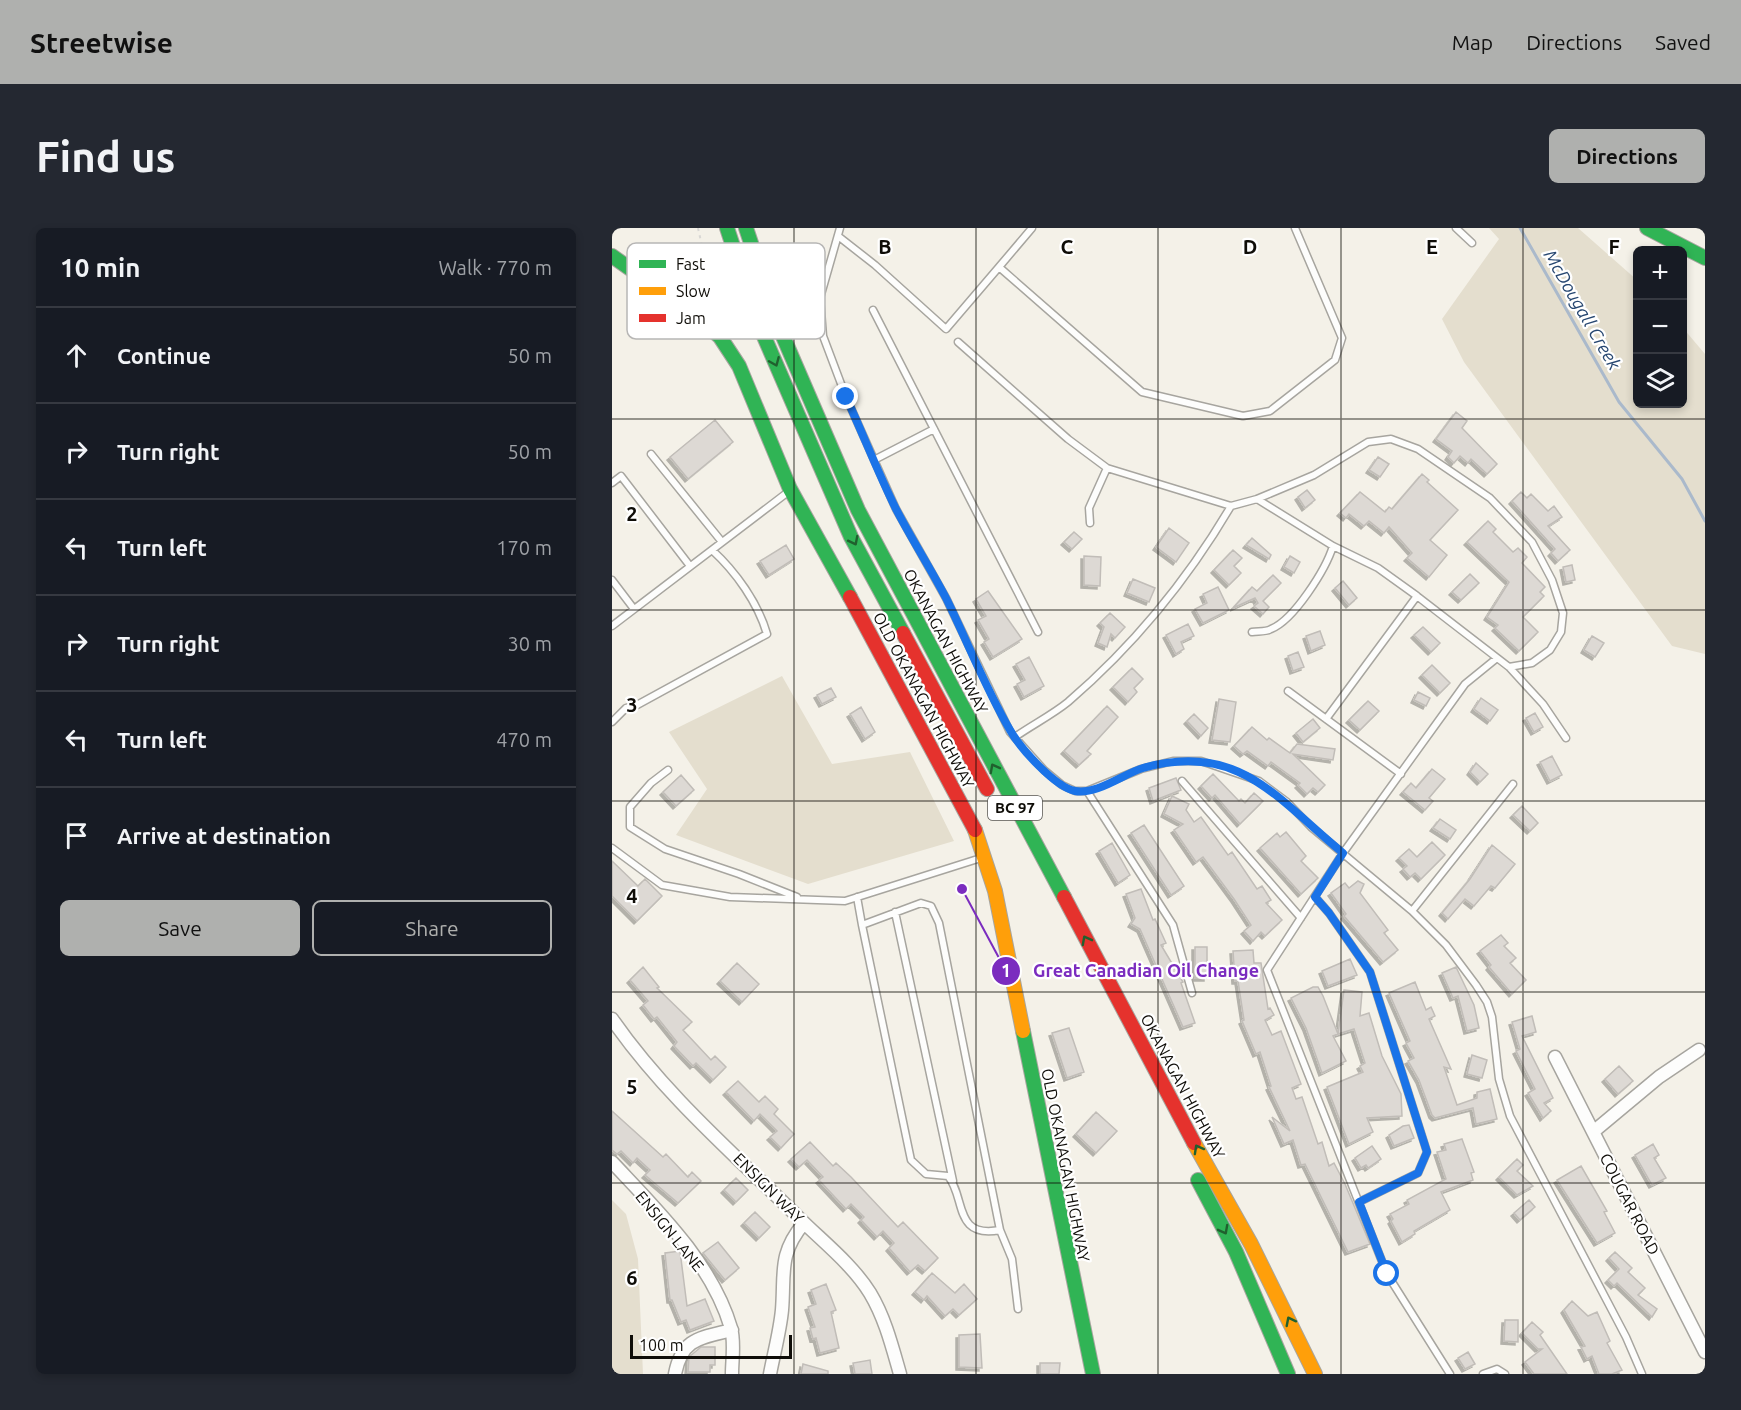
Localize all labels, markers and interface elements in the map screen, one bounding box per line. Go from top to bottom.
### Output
text: Streetwise [30,27,173,58]
text: Map [1452,30,1493,54]
text: Directions [1526,30,1622,54]
text: Saved [1655,30,1711,54]
button: Directions [1549,129,1705,183]
text: Find us [36,133,175,180]
text: B [878,235,892,258]
text: C [1061,235,1074,258]
text: D [1243,235,1257,258]
text: E [1426,235,1438,258]
text: F [1608,235,1620,258]
legend [627,243,825,339]
water label: McDougall Creek [1540,246,1626,374]
map controls [1633,246,1687,408]
button: + [1633,246,1687,300]
text: 10 min [60,253,140,282]
text: Fast [676,255,706,273]
text: Walk · 770 m [439,256,552,279]
text: Slow [676,282,711,300]
button: − [1633,300,1687,354]
text: Jam [676,309,706,327]
icon: ahead [60,339,93,372]
text: Continue [117,343,211,368]
text: 50 m [508,344,552,367]
button: layers [1633,354,1687,408]
one-way arrow [768,356,780,367]
route end [832,383,858,409]
icon: right [60,435,93,468]
text: Turn right [117,439,219,464]
text: 50 m [508,440,552,463]
text: 2 [626,502,638,525]
icon: left [60,531,93,564]
one-way arrow [846,534,858,545]
text: Turn left [117,535,207,560]
text: 170 m [496,536,552,559]
street label: OKANAGAN HIGHWAY [900,566,992,717]
street label: OLD OKANAGAN HIGHWAY [870,609,978,792]
icon: right [60,627,93,660]
text: Turn right [117,631,219,656]
text: 30 m [508,632,552,655]
text: 3 [626,693,638,716]
icon: left [60,723,93,756]
text: Turn left [117,727,207,752]
text: 470 m [496,728,552,751]
one-way arrow [990,764,1001,775]
road number: BC 97 [988,796,1042,820]
icon: arrive [60,819,93,852]
text: Arrive at destination [117,823,331,848]
text: 4 [626,884,638,907]
button: Save [60,900,300,956]
button: Share [312,900,552,956]
one-way arrow [1082,936,1093,947]
callout: Great Canadian Oil Change [991,953,1271,989]
text: 1 [1001,960,1011,980]
text: Great Canadian Oil Change [1033,960,1259,980]
street label: OKANAGAN HIGHWAY [1137,1011,1229,1162]
street label: OLD OKANAGAN HIGHWAY [1038,1067,1094,1264]
text: 5 [626,1075,638,1098]
one-way arrow [1194,1145,1205,1156]
street label: ENSIGN WAY [730,1149,808,1227]
street label: COUGAR ROAD [1597,1150,1663,1258]
street label: ENSIGN LANE [632,1187,708,1275]
one-way arrow [1217,1224,1228,1235]
route start [1373,1260,1399,1286]
text: 6 [626,1266,638,1289]
one-way arrow [1286,1317,1297,1327]
scale bar [630,1332,792,1360]
text: 100 m [639,1336,684,1354]

